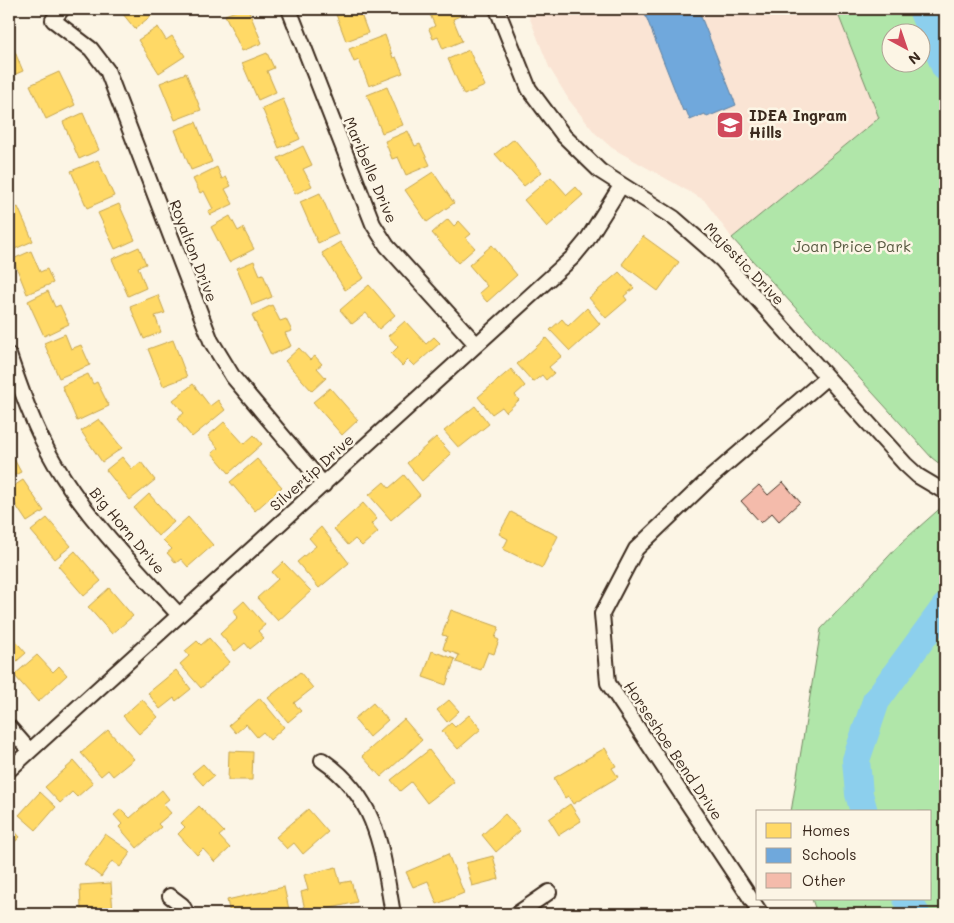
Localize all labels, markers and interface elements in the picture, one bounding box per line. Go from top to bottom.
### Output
north arrow [882,22,932,72]
text: N [904,48,925,69]
place label: IDEA Ingram Hills [749,105,847,142]
school or university icon: IDEA Ingram Hills [715,110,745,140]
street label: Maribelle Drive [340,113,402,226]
street label: Royalton Drive [165,197,223,305]
street label: Majestic Drive [700,218,789,309]
park label: Joan Price Park [793,236,911,256]
street label: Silvertip Drive [265,429,358,515]
street label: Big Horn Drive [86,483,170,578]
street label: Horseshoe Bend Drive [620,677,728,824]
legend [756,810,932,900]
text: Homes [802,820,850,840]
text: Schools [802,844,857,864]
text: Other [802,870,846,890]

